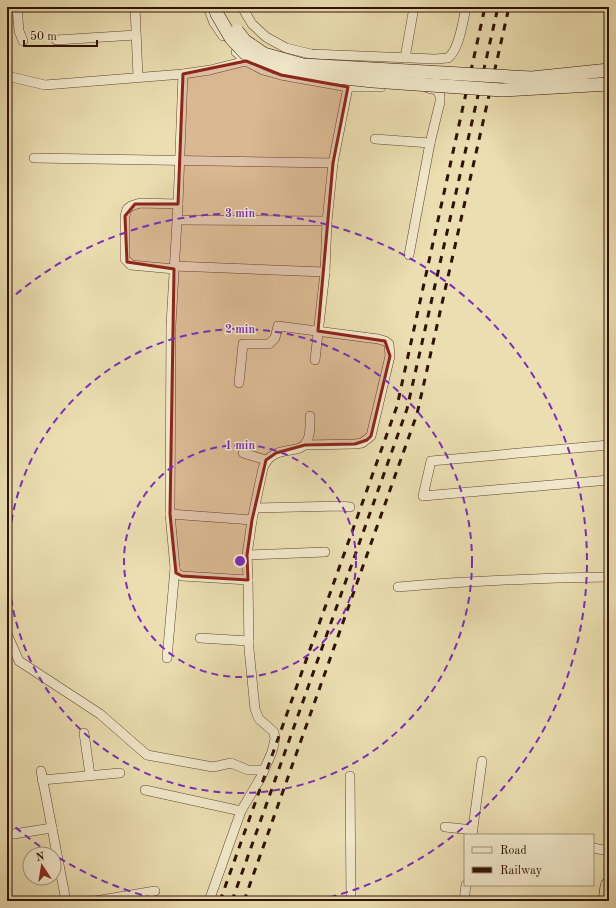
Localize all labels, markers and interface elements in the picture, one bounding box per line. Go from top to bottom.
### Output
scale bar [24,22,97,48]
text: 50 m [30,30,57,43]
text: 3 min [225,208,255,220]
text: 2 min [225,324,255,336]
text: 1 min [225,440,255,452]
centre of rings [233,554,247,568]
legend [464,834,594,886]
text: Road [500,845,527,857]
north arrow [22,846,62,886]
text: N [35,851,46,864]
text: Railway [500,865,543,877]

